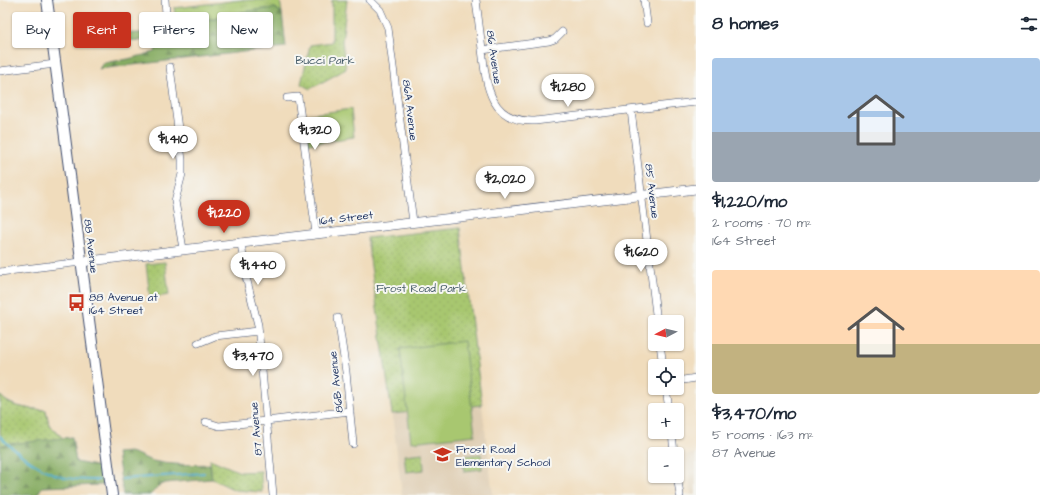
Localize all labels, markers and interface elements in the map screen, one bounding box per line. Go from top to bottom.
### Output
chip: Buy [12,12,65,48]
chip: Rent [73,12,131,48]
chip: Filters [139,12,209,48]
chip: New [217,12,273,48]
text: 8 homes [712,12,779,36]
icon: filters [1018,13,1040,35]
street label: 86 Avenue [483,29,505,85]
park label: Bucci Park [296,53,355,68]
pin: $1,280 [535,74,601,108]
text: $1,280 [550,78,586,96]
street label: 86A Avenue [399,79,421,141]
icon: home [840,84,912,156]
pin: $1,320 [282,117,348,151]
text: $1,320 [298,121,332,139]
pin: $1,410 [140,126,206,160]
text: $1,410 [158,130,188,148]
street label: 85 Avenue [641,163,663,219]
pin: $2,020 [472,166,538,200]
text: $2,020 [485,170,525,188]
text: $1,220/mo [712,190,787,214]
pin: $1,220 [191,200,257,234]
text: $1,220 [207,204,241,222]
street label: 164 Street [318,207,374,229]
text: 2 rooms · 70 m² [712,214,812,232]
street label: 88 Avenue [80,218,102,274]
text: 164 Street [712,232,776,250]
pin: $1,620 [608,239,674,273]
text: $1,620 [623,243,659,261]
pin: $1,440 [225,252,291,286]
text: $1,440 [239,256,277,274]
park label: Frost Road Park [376,281,466,296]
place label: 88 Avenue at 164 Street [89,290,158,318]
bus stop icon: 88 Avenue at 164 Street [66,293,86,313]
icon: home [840,296,912,368]
north arrow [648,315,684,351]
map controls [648,315,684,483]
pin: $3,470 [220,343,286,377]
text: $3,470 [232,347,274,365]
street label: 86B Avenue [325,350,347,414]
button: locate [648,359,684,395]
street label: 87 Avenue [246,401,266,457]
text: $3,470/mo [712,402,796,426]
button: + [648,403,684,439]
text: 5 rooms · 163 m² [712,426,814,444]
place label: Frost Road Elementary School [456,442,551,471]
text: 87 Avenue [712,444,776,462]
school or university icon: Frost Road Elementary School [433,445,453,465]
button: − [648,447,684,483]

